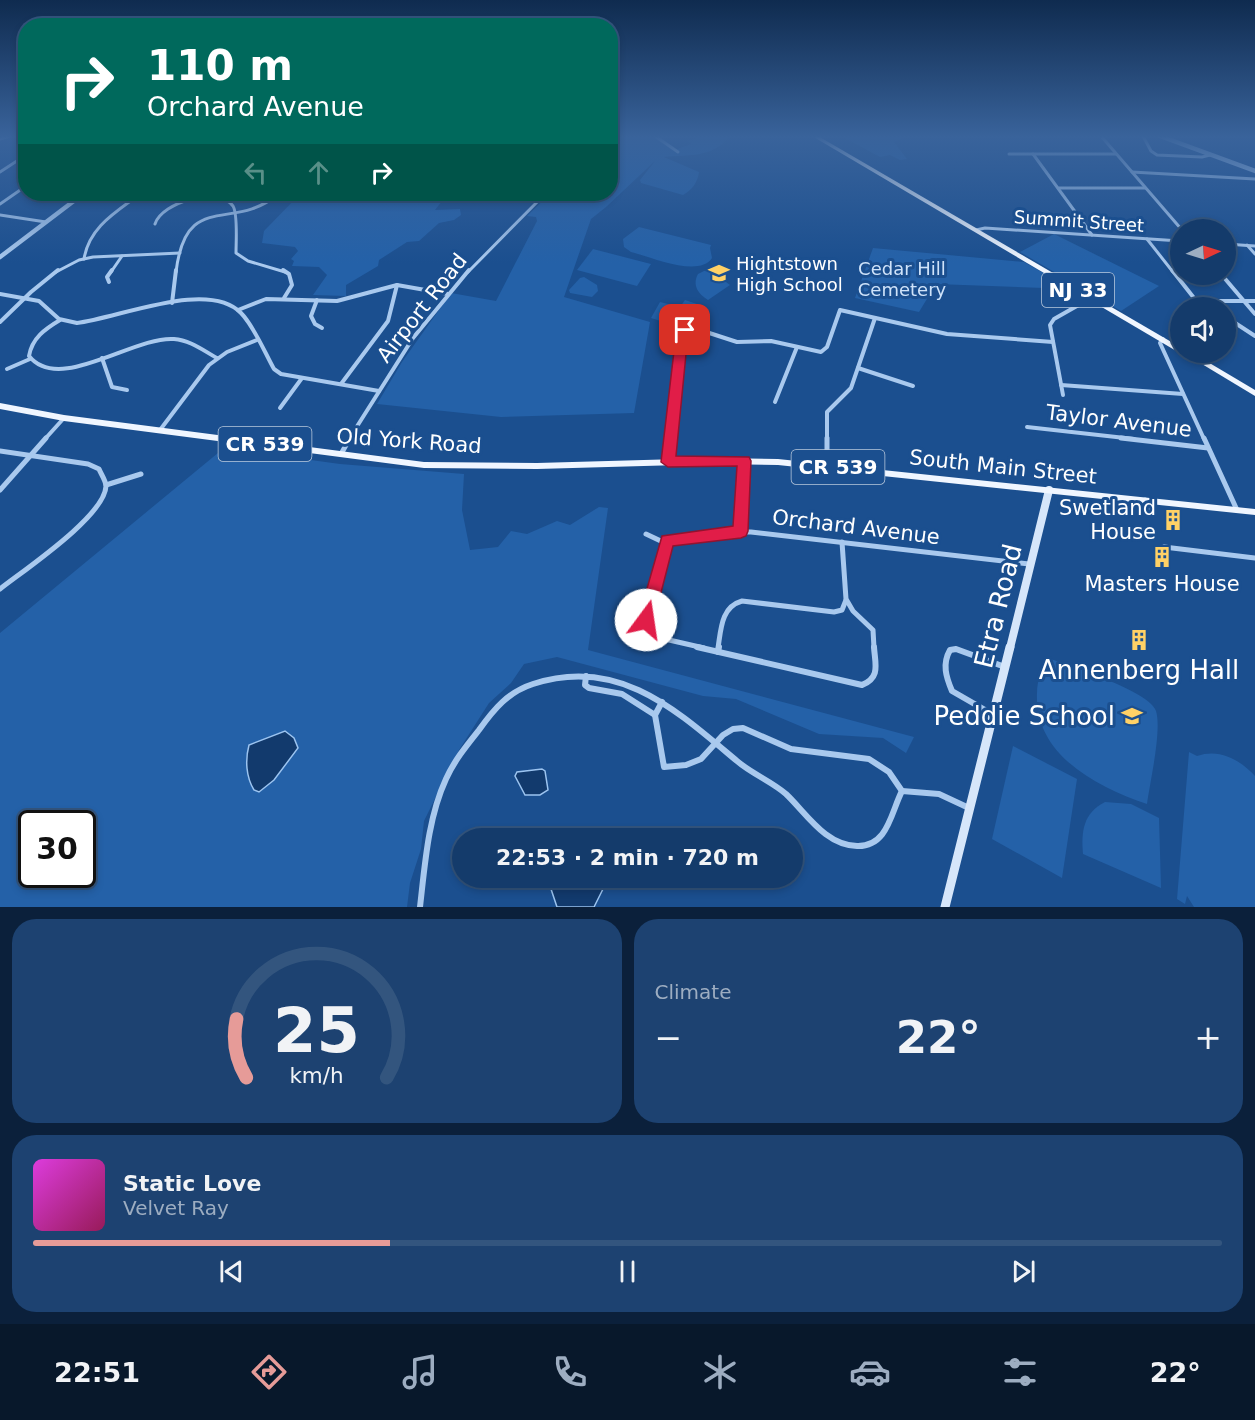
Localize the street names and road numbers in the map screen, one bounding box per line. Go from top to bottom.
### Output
street label: Summit Street [1013,206,1145,236]
street label: Airport Road [372,249,472,367]
road number: NJ 33 [1042,273,1114,307]
street label: Taylor Avenue [1044,400,1193,442]
street label: Old York Road [336,424,482,458]
road number: CR 539 [218,427,312,461]
street label: South Main Street [908,445,1098,489]
road number: CR 539 [792,450,884,484]
street label: Orchard Avenue [771,505,941,549]
street label: Etra Road [968,541,1028,671]

